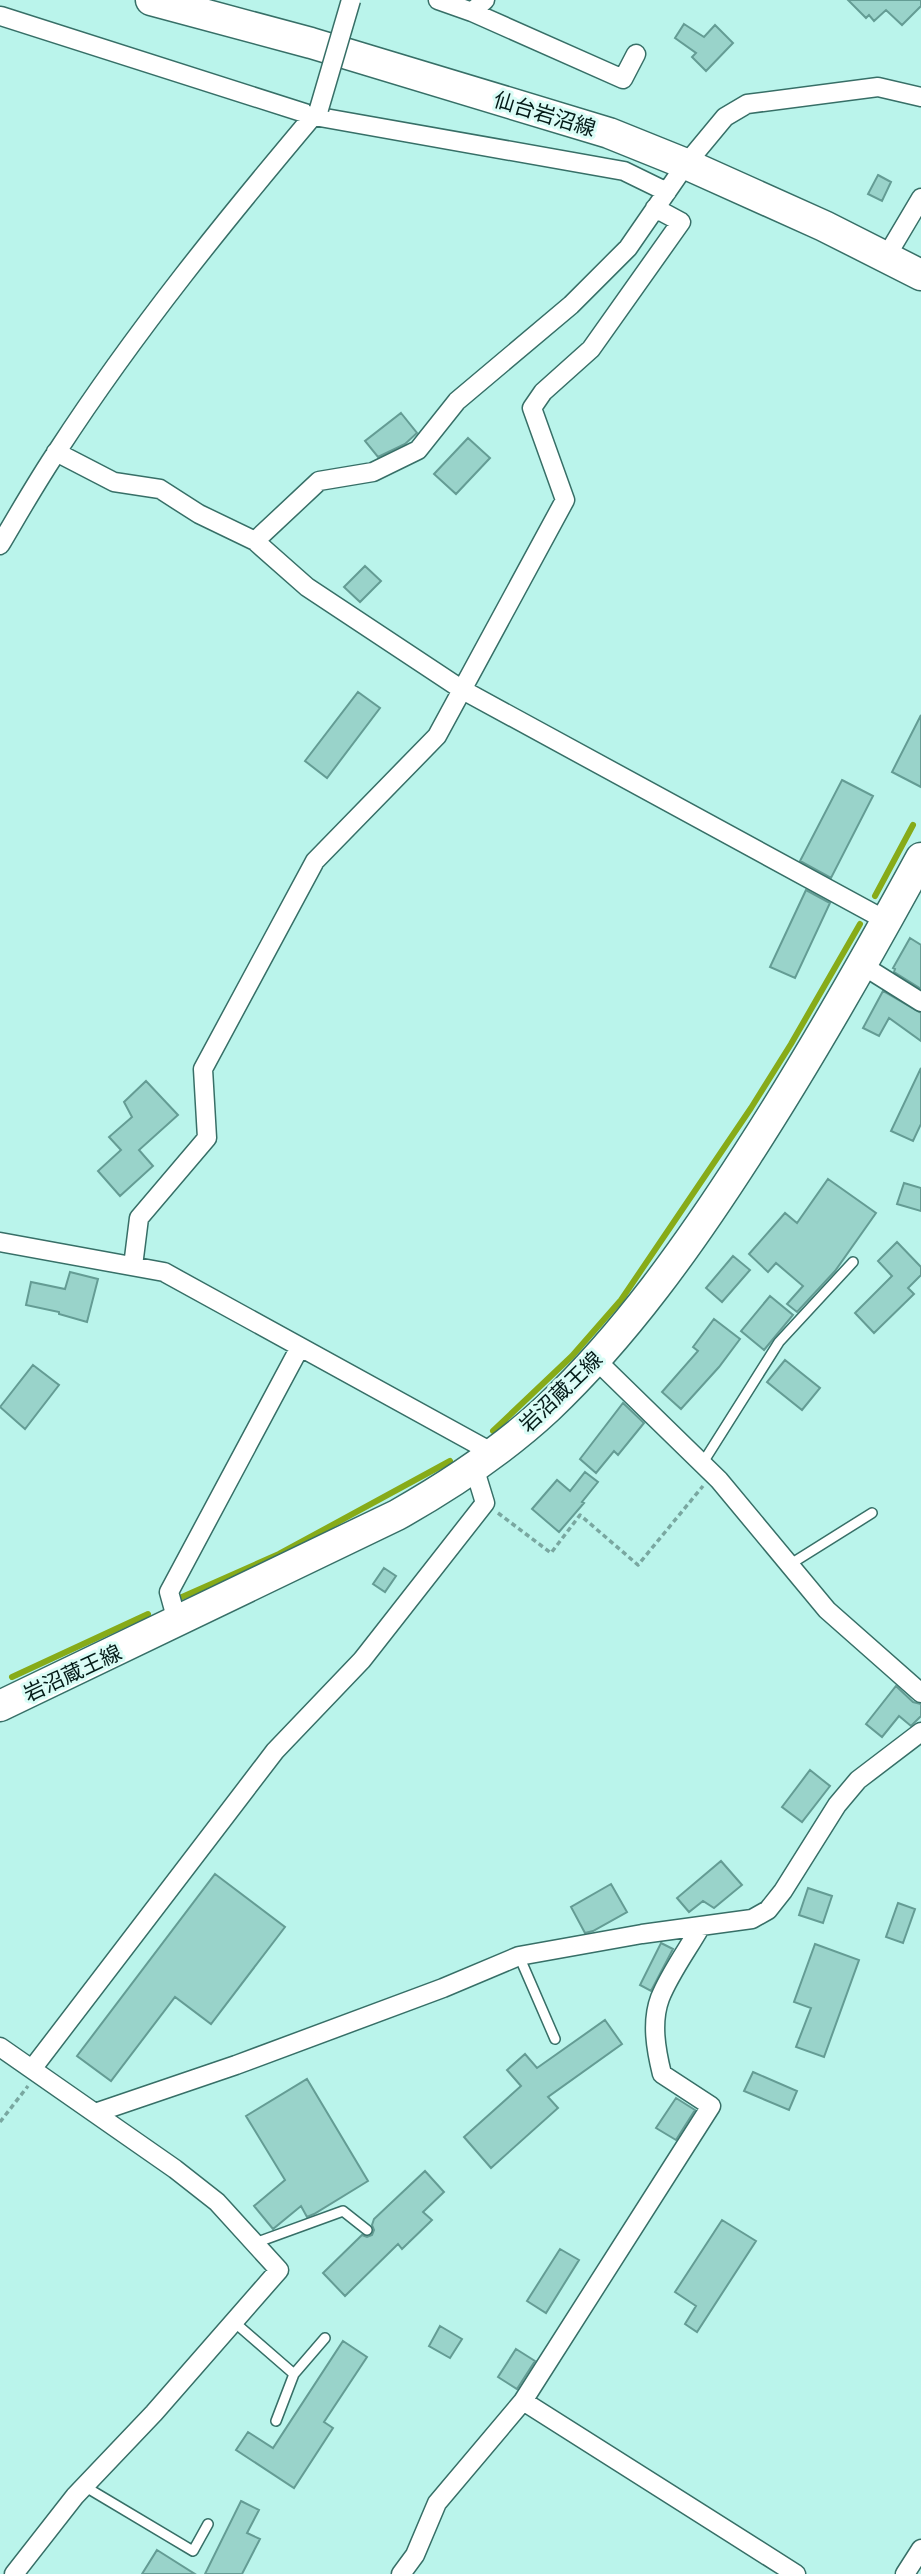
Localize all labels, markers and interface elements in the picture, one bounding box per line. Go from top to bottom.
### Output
street label: 仙台岩沼線 [491,86,599,140]
street label: 岩沼蔵王線 [514,1346,606,1436]
street label: 岩沼蔵王線 [19,1638,125,1706]

